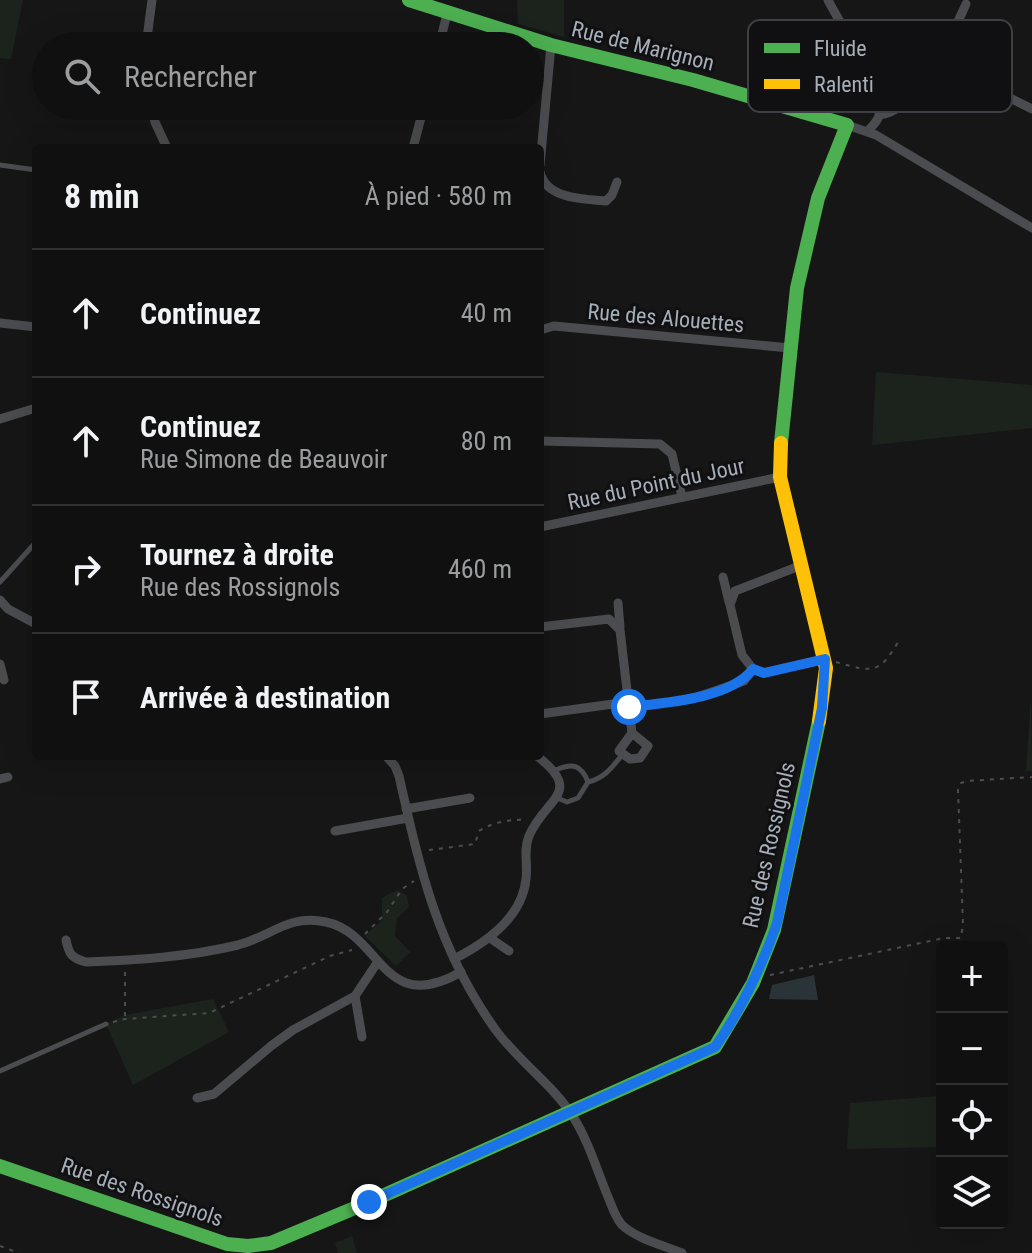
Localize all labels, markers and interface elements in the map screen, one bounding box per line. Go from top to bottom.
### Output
street label: Rue de Marignon [569,16,717,76]
legend [748,20,1012,112]
search box [32,32,544,120]
text: Fluide [814,36,867,61]
icon: search [60,54,104,98]
text: Rechercher [124,59,257,94]
text: Ralenti [814,72,874,97]
text: 8 min [64,176,140,216]
text: À pied · 580 m [365,181,512,211]
icon: ahead [64,291,108,335]
text: Continuez [140,296,261,331]
text: 40 m [461,298,512,328]
street label: Rue des Alouettes [587,299,745,337]
text: Continuez [140,409,261,444]
icon: ahead [64,419,108,463]
text: 80 m [461,426,512,456]
text: Rue Simone de Beauvoir [140,444,388,474]
street label: Rue du Point du Jour [565,453,747,515]
text: Tournez à droite [140,537,334,572]
icon: right [64,547,108,591]
text: 460 m [448,554,512,584]
text: Rue des Rossignols [140,572,340,602]
icon: arrive [64,675,108,719]
text: Arrivée à destination [140,680,390,715]
route start [611,689,647,725]
street label: Rue des Rossignols [738,760,800,930]
map controls [936,941,1008,1229]
button: + [936,941,1008,1013]
button: − [936,1013,1008,1085]
button: locate [936,1085,1008,1157]
street label: Rue des Rossignols [58,1153,226,1231]
button: layers [936,1157,1008,1229]
route end [351,1184,387,1220]

